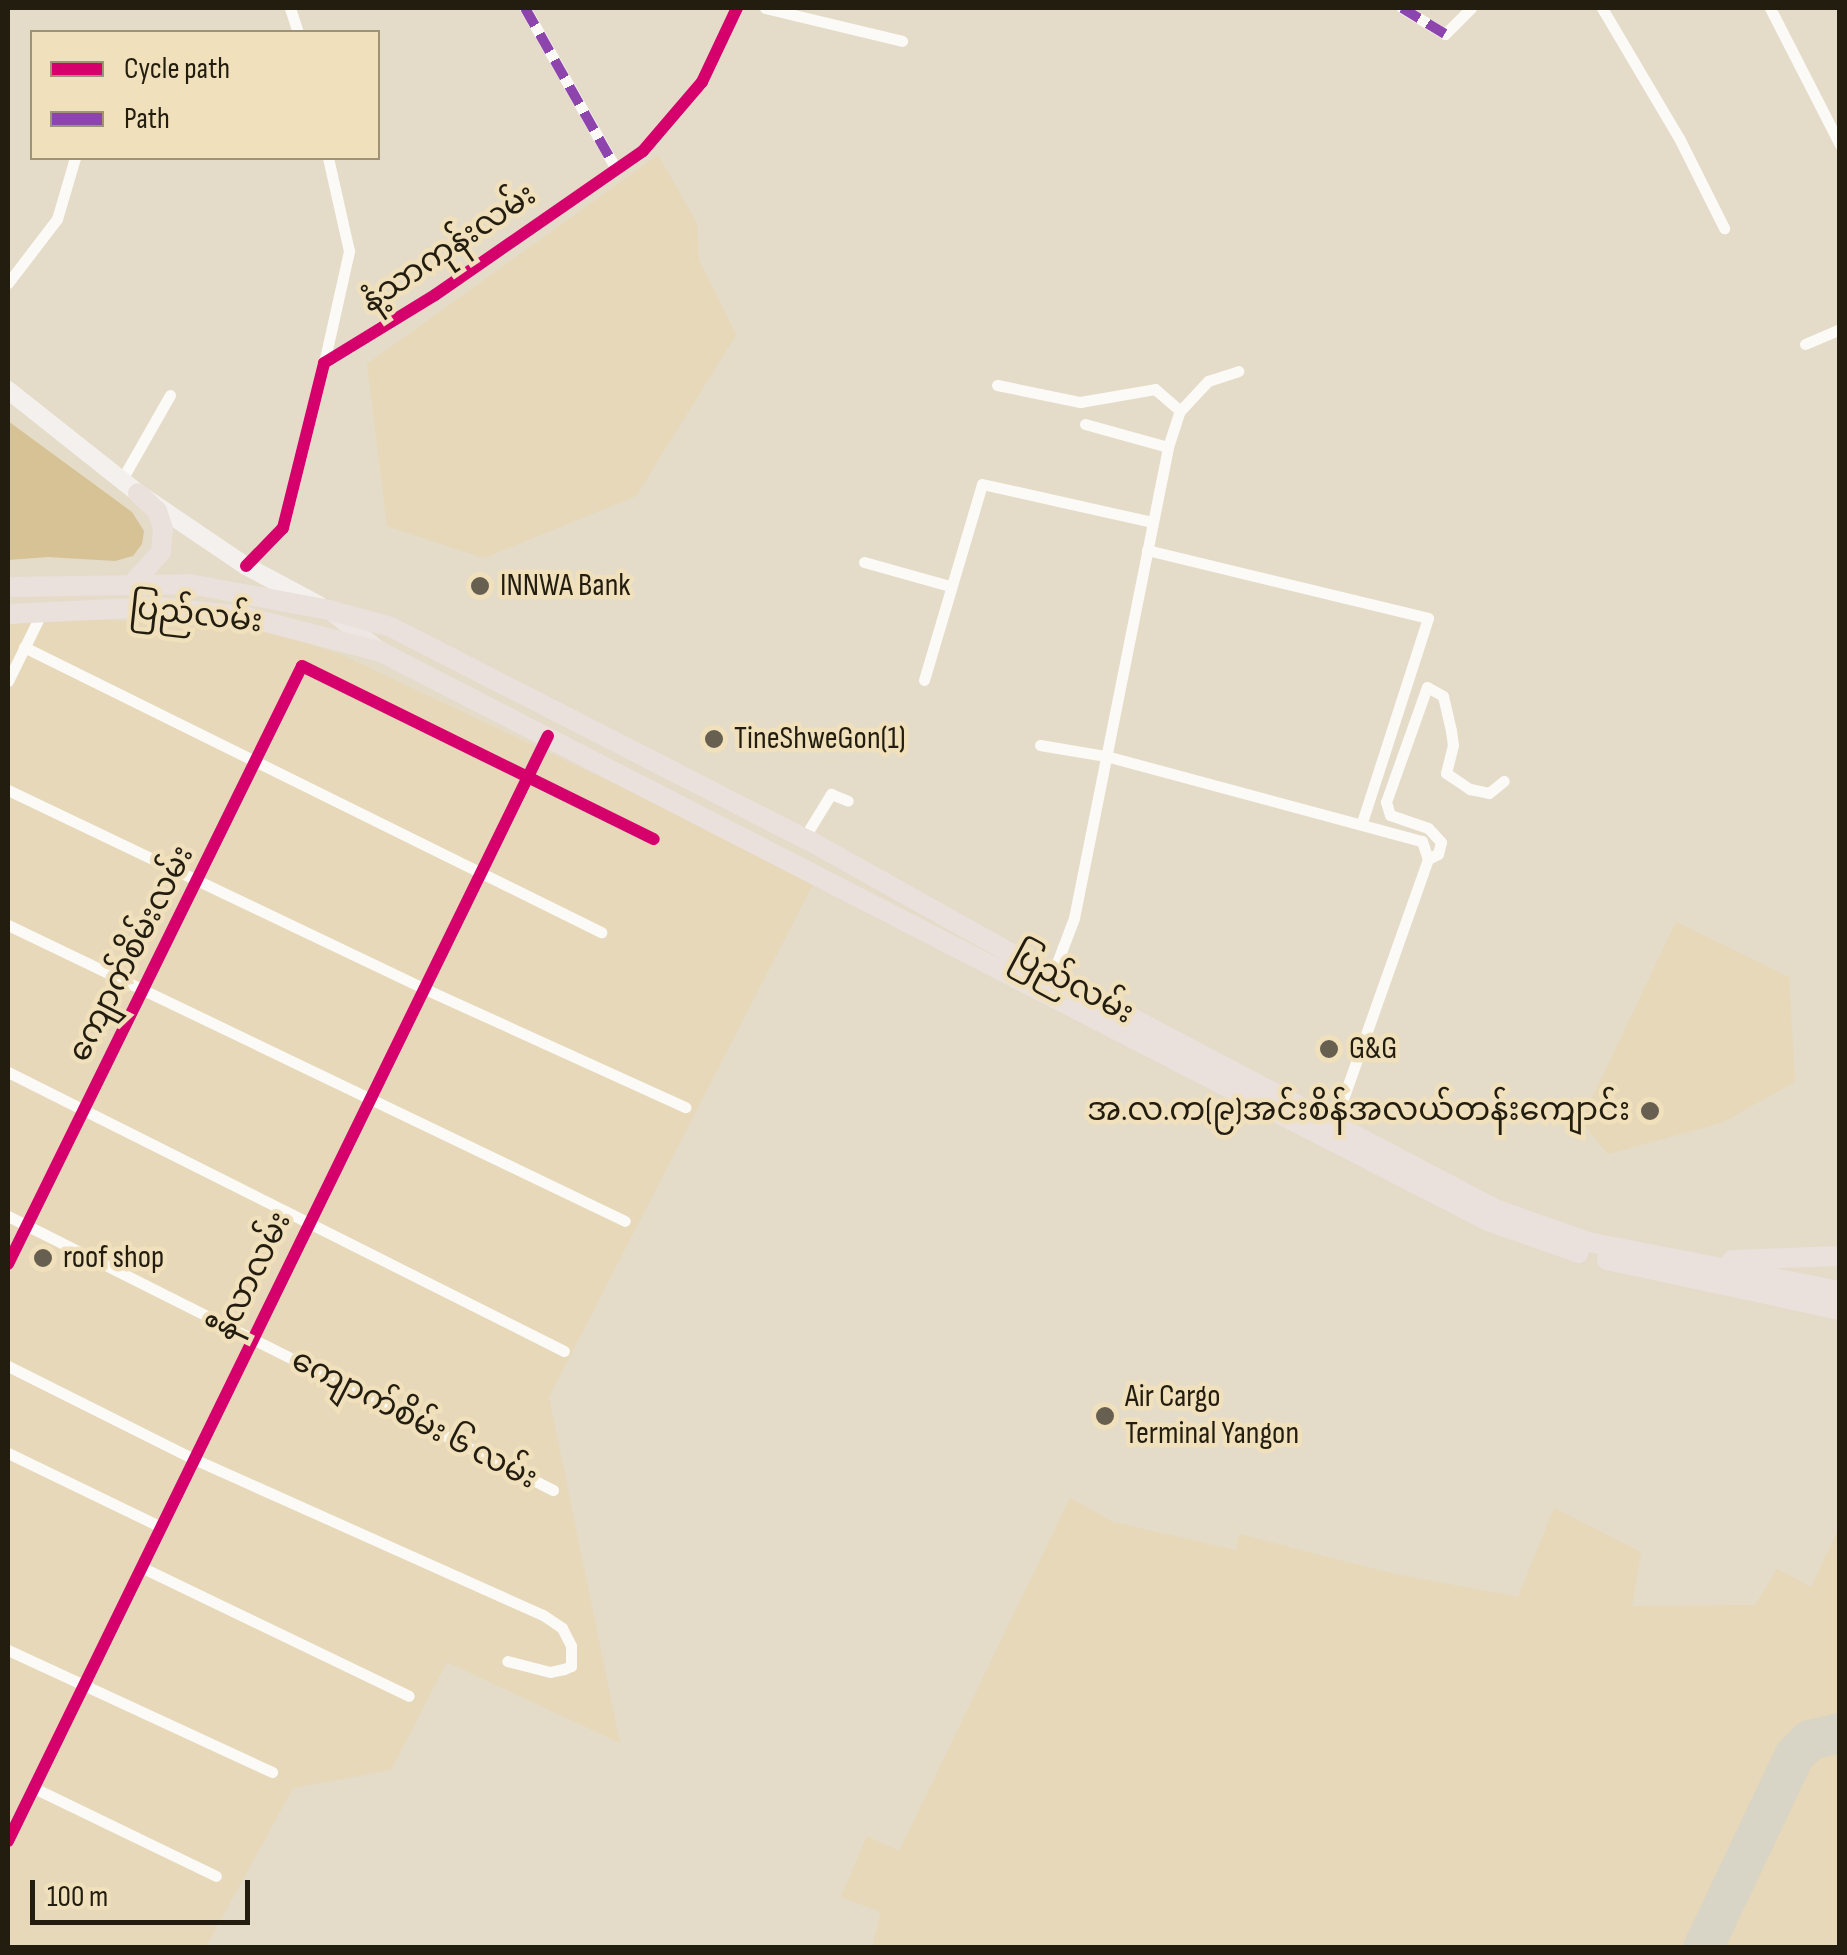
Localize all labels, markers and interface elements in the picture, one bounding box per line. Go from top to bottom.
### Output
legend [30,30,380,160]
text: Cycle path [124,51,230,87]
text: Path [124,101,170,137]
street label: နံ့သာကုန်းလမ်း [354,176,544,322]
place label: INNWA Bank [500,567,631,605]
marker: INNWA Bank [469,575,491,597]
street label: ပြည်လမ်း [128,590,264,642]
place label: TineShweGon(1) [734,720,906,758]
marker: TineShweGon(1) [703,728,725,750]
street label: ကျောက်စိမ်းလမ်း [61,839,203,1069]
street label: ပြည်လမ်း [1004,937,1140,1033]
place label: G&G [1349,1030,1397,1068]
marker: G&G [1318,1038,1340,1060]
place label: အ.လ.က(၉)အင်းစိန်အလယ်တန်းကျောင်း [1087,1092,1630,1130]
marker: အ.လ.က(၉)အင်းစိန်အလယ်တန်းကျောင်း [1639,1100,1661,1122]
street label: နီလာလမ်း [206,1206,300,1346]
place label: roof shop [63,1239,164,1277]
marker: roof shop [32,1247,54,1269]
street label: ကျောက်စိမ်း ၆ လမ်း [285,1341,543,1499]
place label: Air Cargo Terminal Yangon [1125,1379,1299,1454]
marker: Air Cargo Terminal Yangon [1094,1405,1116,1427]
scale bar [35,1860,255,1922]
text: 100 m [47,1879,108,1915]

